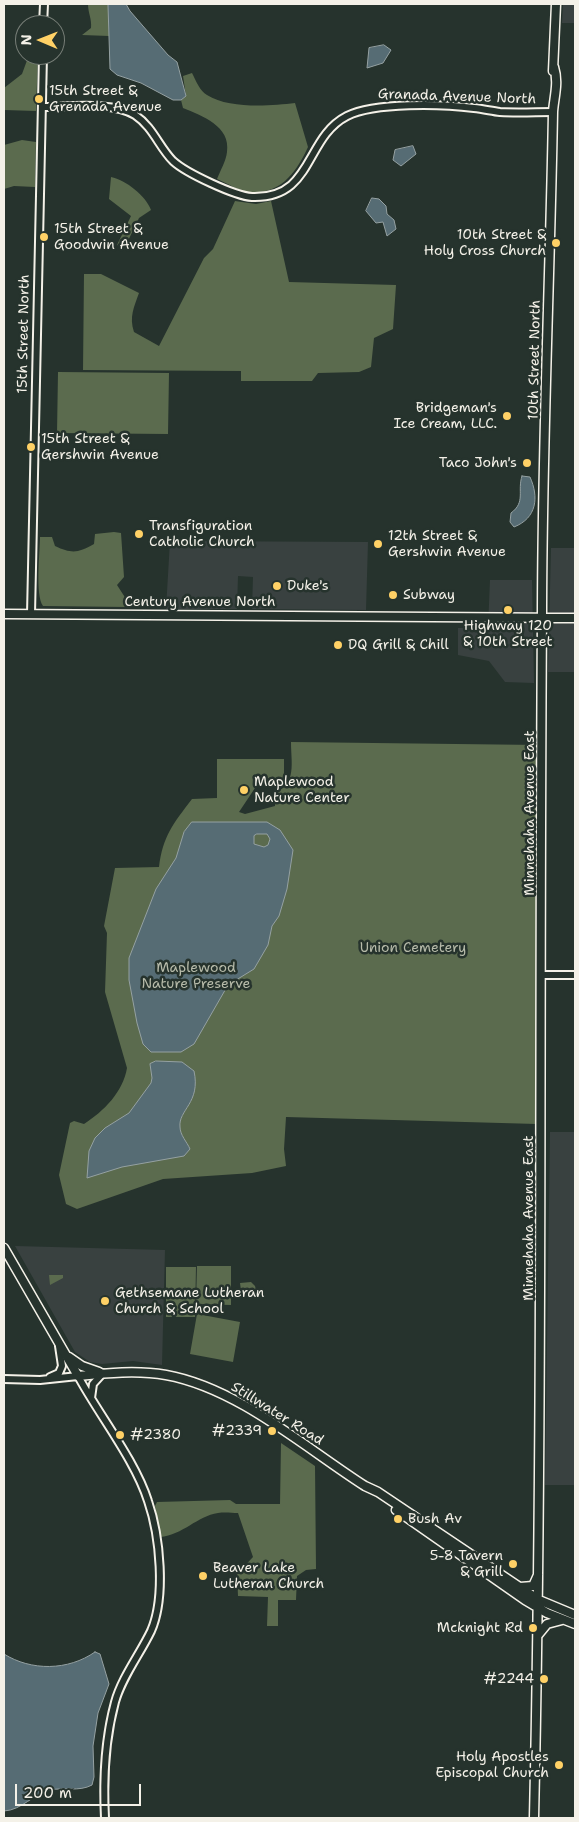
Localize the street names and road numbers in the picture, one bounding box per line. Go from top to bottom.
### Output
street label: Granada Avenue North [378,86,536,108]
street label: 15th Street North [15,274,33,394]
street label: 10th Street North [526,300,544,420]
street label: Century Avenue North [124,594,276,610]
street label: Minnehaha Avenue East [522,730,538,896]
street label: Minnehaha Avenue East [521,1135,537,1301]
street label: Stillwater Road [228,1379,326,1449]

